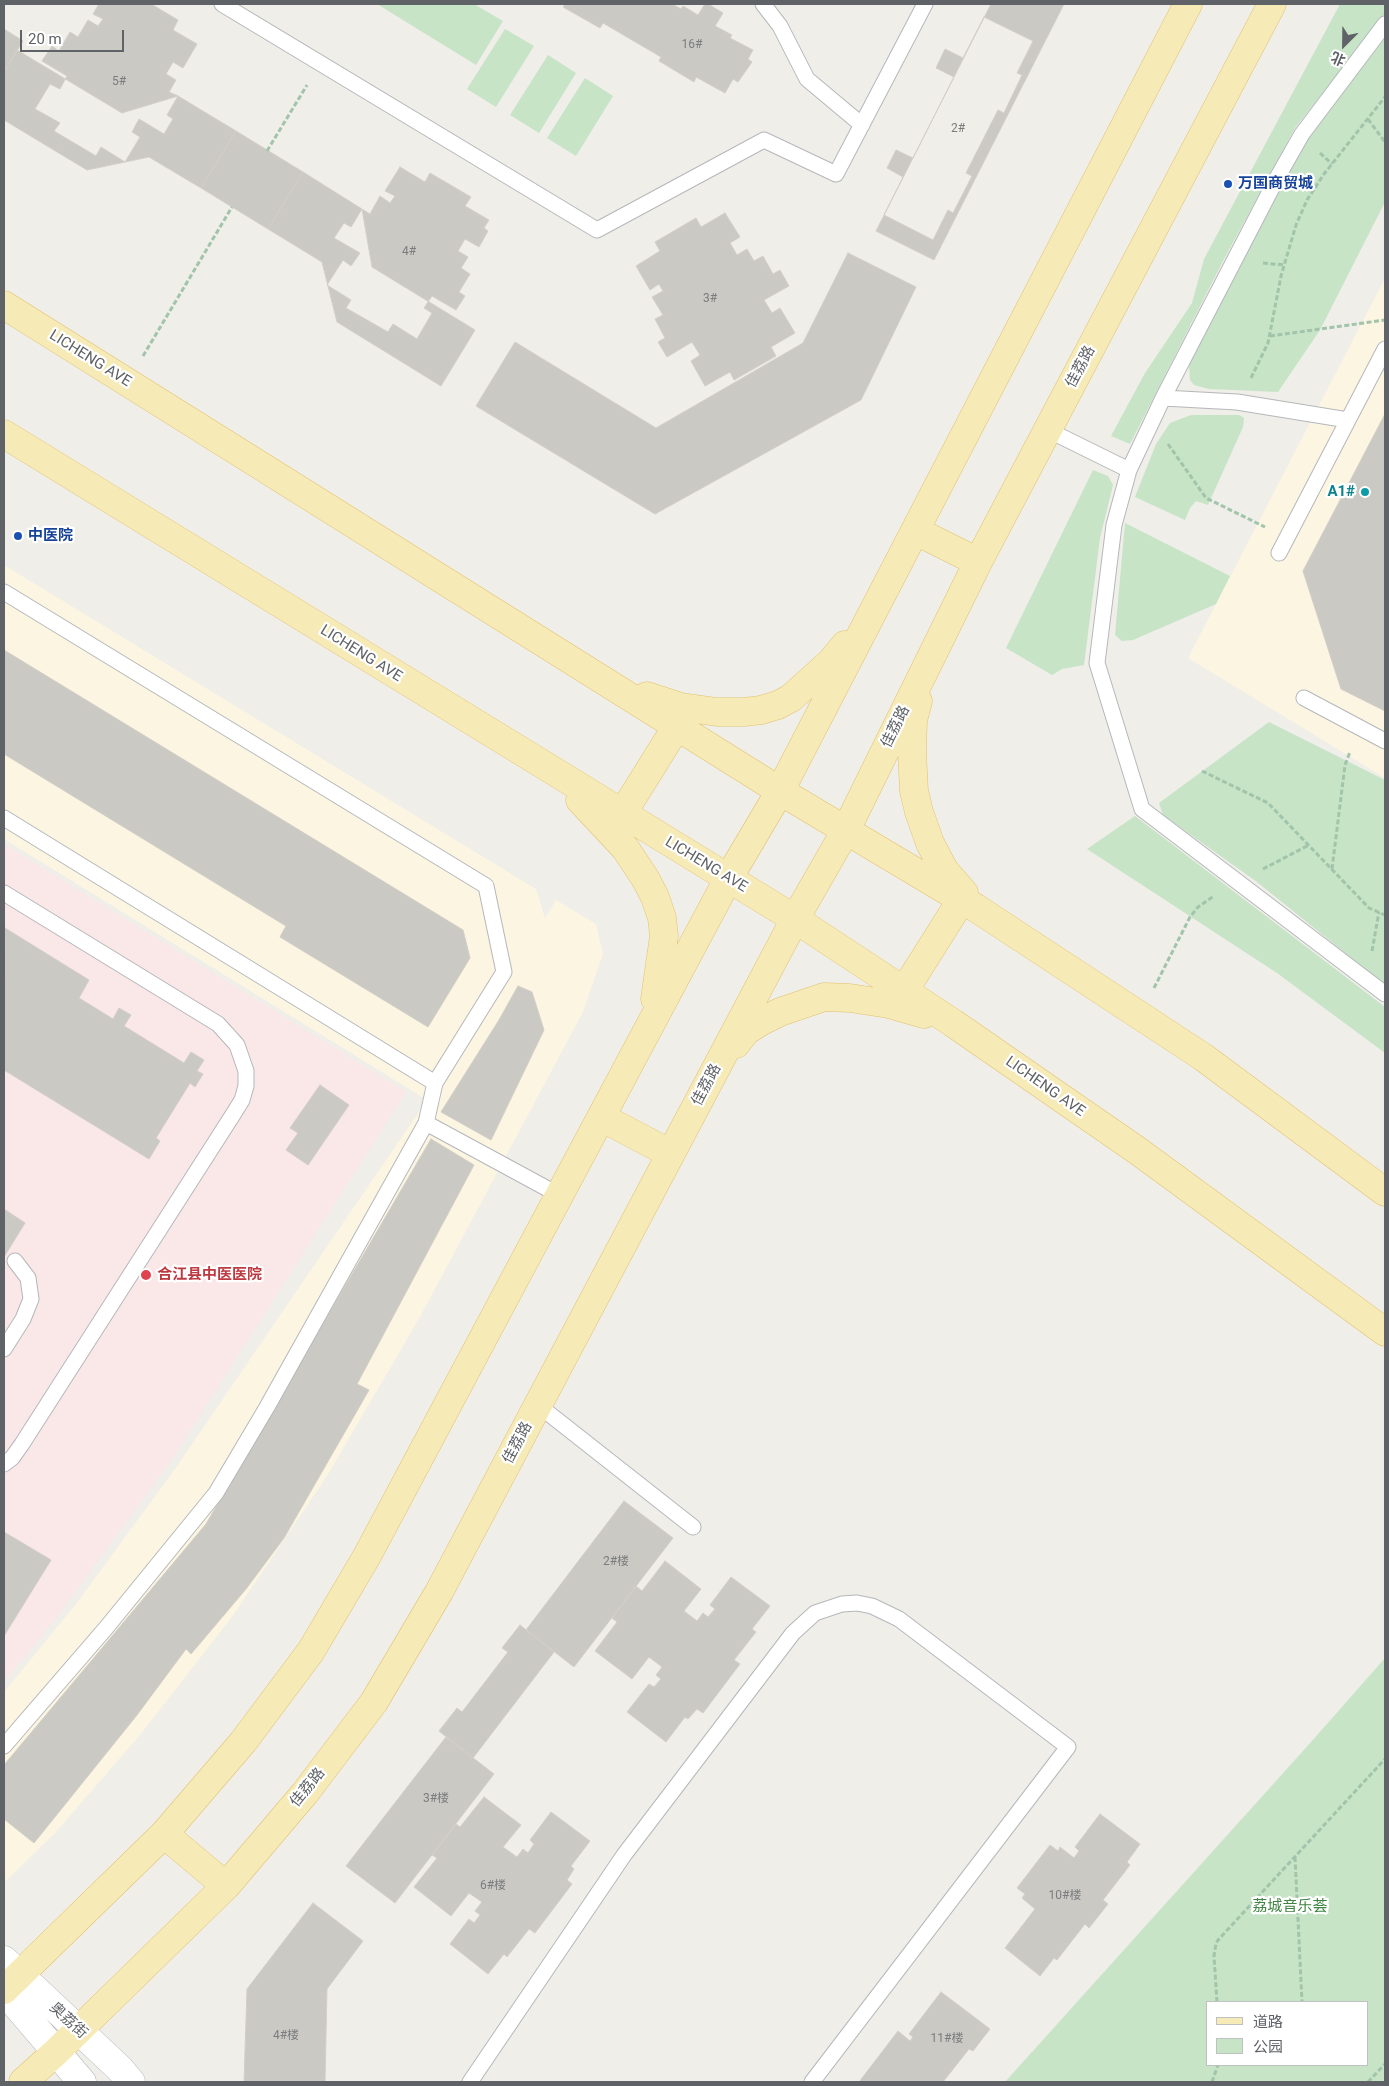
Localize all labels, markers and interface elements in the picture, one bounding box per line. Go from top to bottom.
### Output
scale bar [22,20,126,52]
north arrow [1319,20,1369,70]
text: 20 m [28,30,62,48]
house number: 16# [682,38,702,52]
text: 北 [1329,49,1348,69]
house number: 5# [112,75,126,89]
house number: 2# [951,122,965,136]
place label: 万国商贸城 [1238,175,1313,193]
marker: 万国商贸城 [1222,178,1234,190]
house number: 4# [402,245,416,259]
house number: 3# [703,292,717,306]
street label: LICHENG AVE [46,327,134,391]
street label: 佳荔路 [1062,343,1100,391]
place label: A1# [1327,483,1355,501]
marker: A1# [1359,486,1371,498]
place label: 中医院 [28,527,73,545]
marker: 中医院 [12,530,24,542]
street label: LICHENG AVE [317,622,405,686]
street label: 佳荔路 [878,703,914,751]
street label: LICHENG AVE [662,833,750,897]
street label: LICHENG AVE [1002,1053,1088,1121]
street label: 佳荔路 [688,1061,726,1109]
place label: 合江县中医医院 [157,1266,262,1284]
marker: 合江县中医医院 [139,1268,153,1282]
street label: 佳荔路 [499,1419,537,1467]
house number: 2#楼 [603,1555,629,1569]
street label: 佳荔路 [287,1765,329,1811]
house number: 3#楼 [423,1792,449,1806]
house number: 6#楼 [480,1879,506,1893]
house number: 10#楼 [1049,1889,1081,1903]
park label: 荔城音乐荟 [1253,1898,1327,1916]
street label: 奥荔街 [45,1999,91,2043]
legend [1206,2001,1369,2066]
text: 道路 [1253,2013,1283,2031]
house number: 4#楼 [273,2029,299,2043]
house number: 11#楼 [931,2032,963,2046]
text: 公园 [1253,2038,1283,2056]

